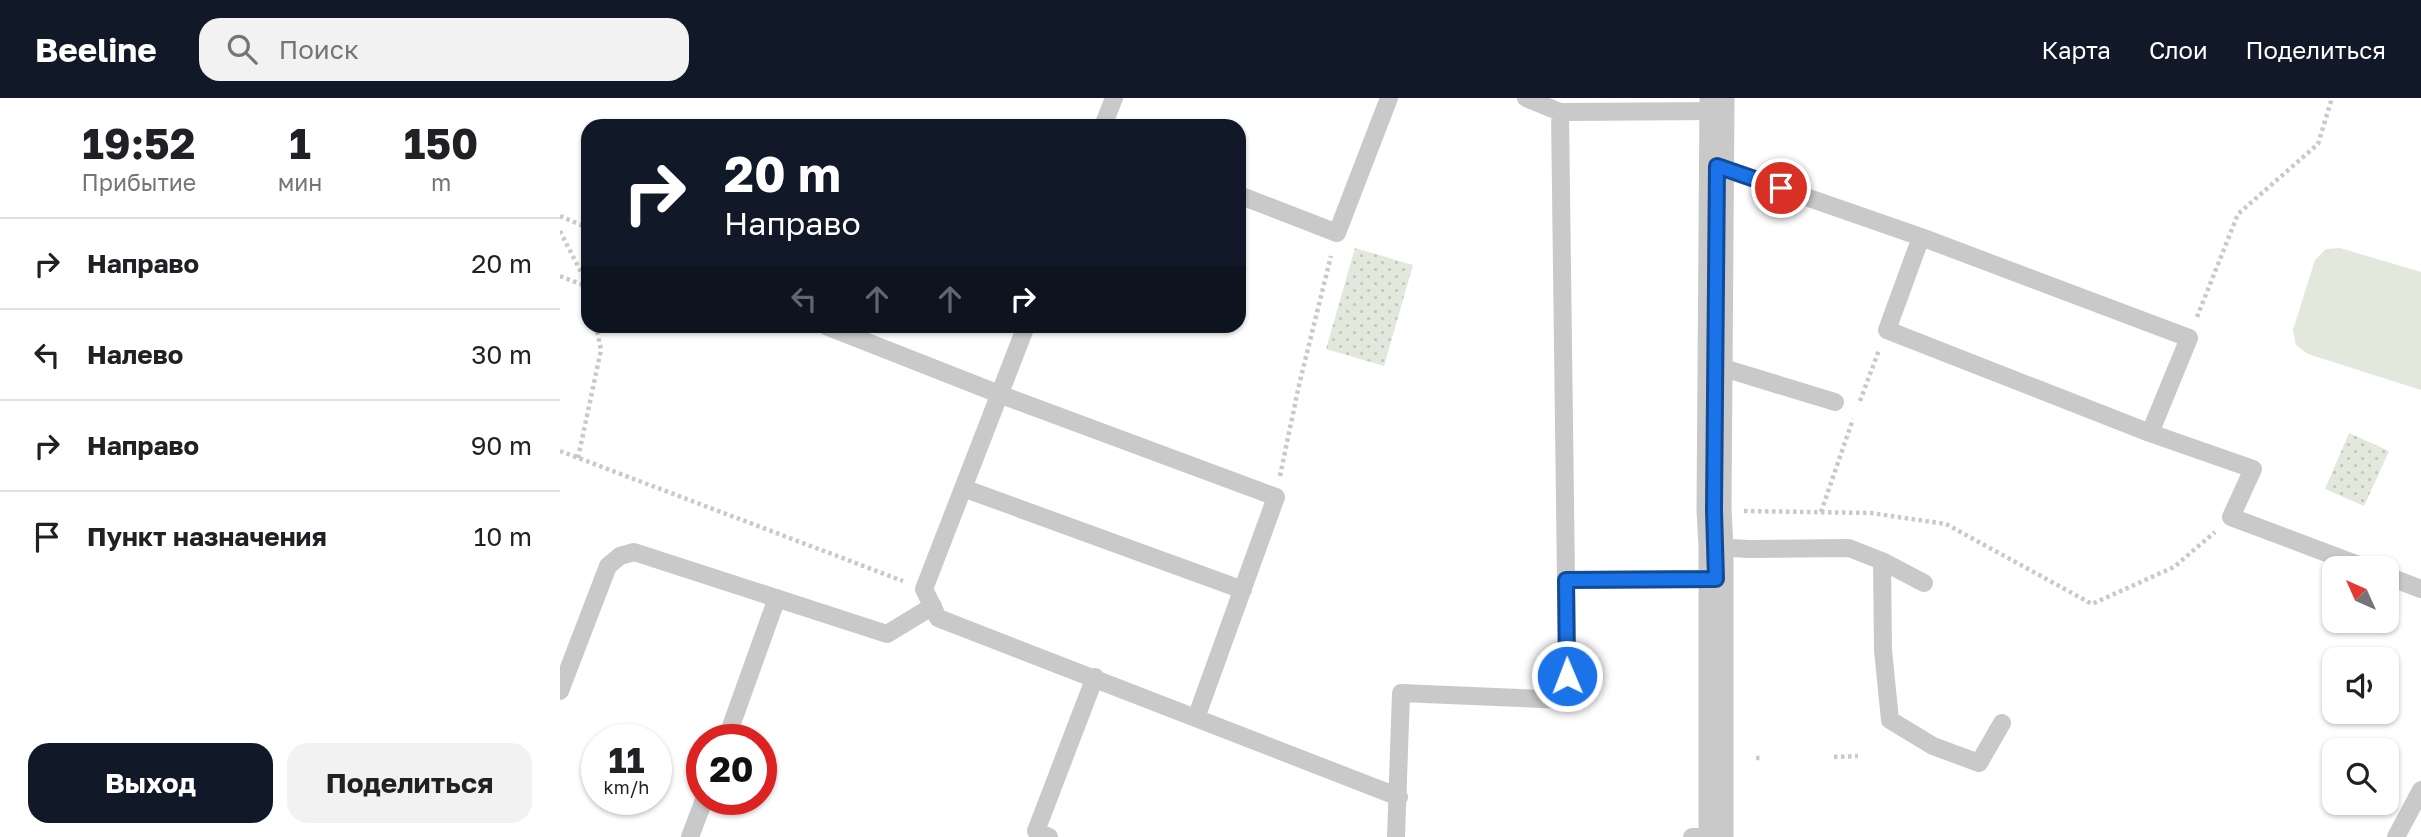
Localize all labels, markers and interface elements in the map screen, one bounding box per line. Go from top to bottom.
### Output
search box [199,18,689,81]
text: Beeline [35,30,157,69]
icon: search [223,30,261,68]
text: Поиск [279,34,359,65]
text: Карта [2041,35,2111,64]
text: Слои [2149,35,2208,64]
text: Поделиться [2246,35,2386,64]
text: 19:52 [82,118,195,168]
text: 1 [289,118,311,168]
text: 150 [404,118,478,168]
text: 20 m [724,144,841,203]
icon: right [609,147,700,238]
pin [1751,158,1811,218]
text: Прибытие [82,168,196,196]
text: мин [278,168,322,196]
text: m [431,168,451,196]
icon: arrive [1762,169,1800,207]
text: Направо [724,204,861,242]
icon: right [28,245,66,283]
text: Направо [87,248,199,279]
text: 20 m [471,248,532,279]
icon: left [785,280,823,318]
icon: ahead [858,280,896,318]
icon: ahead [931,280,969,318]
icon: right [1004,280,1042,318]
icon: left [28,336,66,374]
text: Налево [87,339,183,370]
text: 30 m [471,339,532,370]
icon: right [28,427,66,465]
text: Направо [87,430,199,461]
text: 90 m [471,430,532,461]
icon: arrive [28,518,66,556]
text: Пункт назначения [87,521,327,552]
text: 10 m [474,521,532,552]
north arrow [2322,556,2399,634]
map controls [2322,556,2399,815]
position arrow [1530,639,1604,713]
button: sound [2322,647,2399,724]
speed limit sign: 20 [686,724,777,815]
button: search [2322,738,2399,815]
text: 11 [608,739,645,781]
button: Выход [28,743,273,823]
button: Поделиться [287,743,532,823]
text: km/h [604,776,649,798]

